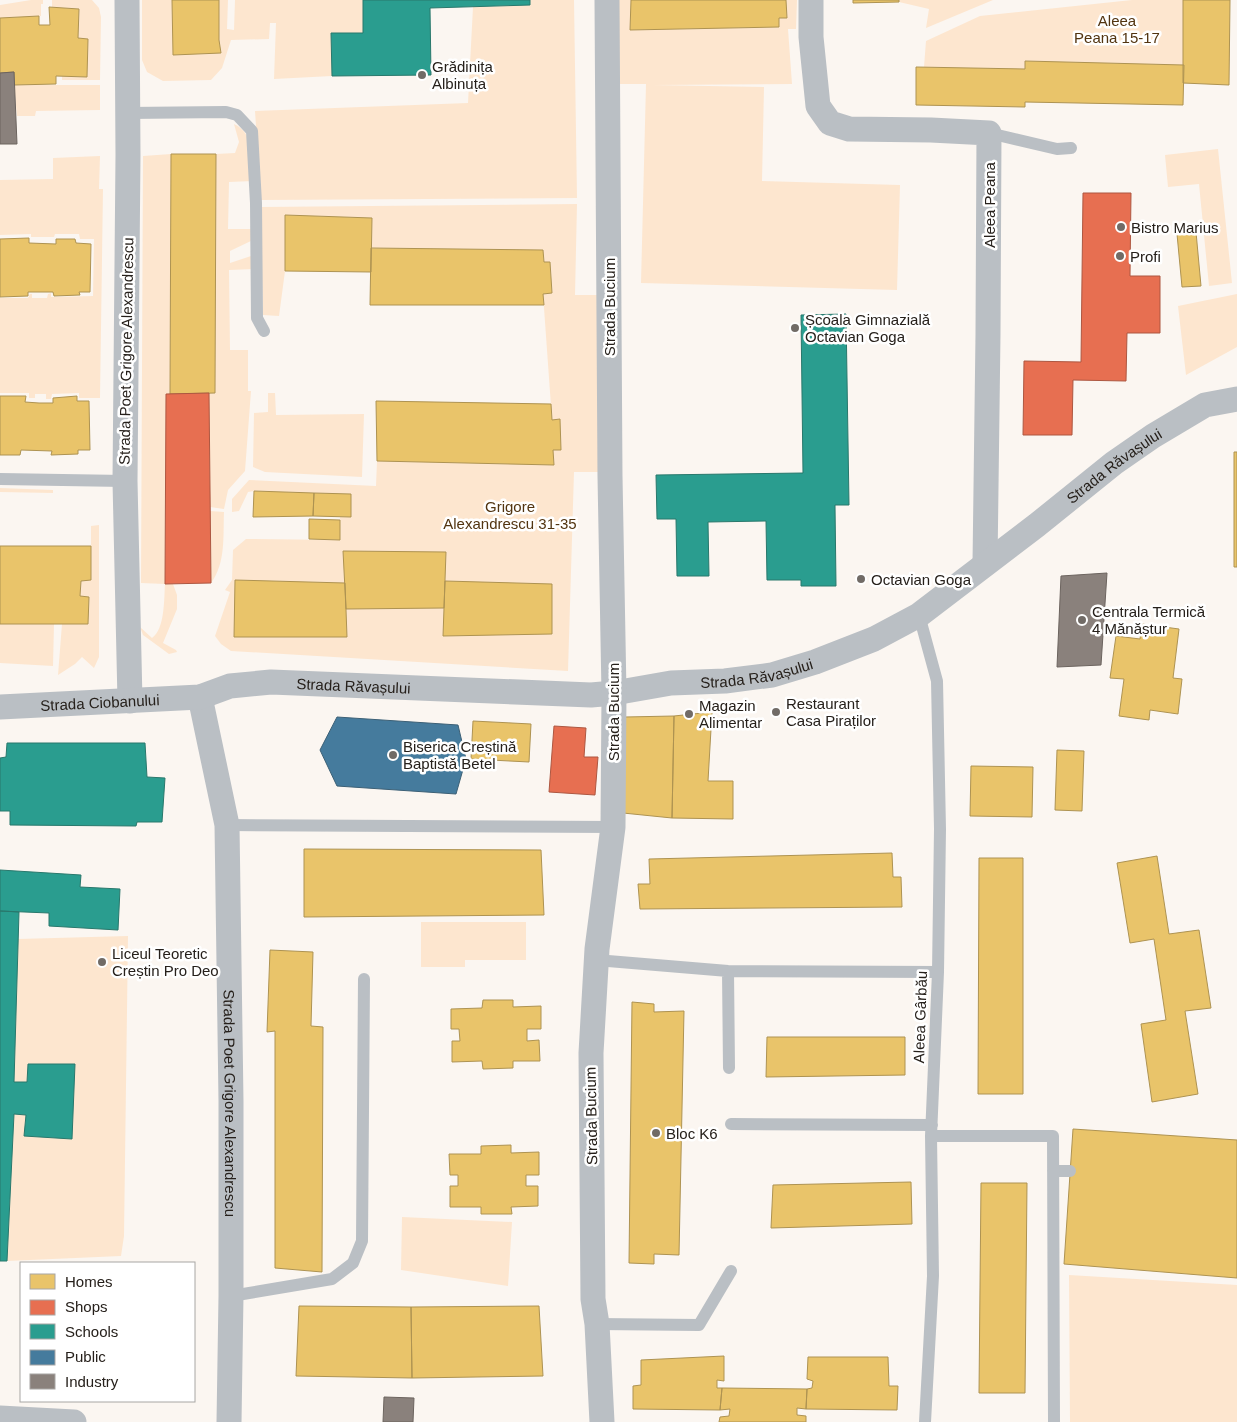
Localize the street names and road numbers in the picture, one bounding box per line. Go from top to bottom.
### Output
street label: Aleea Peana [981,161,998,248]
street label: Strada Poet Grigore Alexandrescu [116,237,136,465]
street label: Strada Bucium [601,258,618,356]
street label: Strada Răvașului [1063,425,1164,506]
street label: Strada Răvașului [700,655,815,690]
street label: Strada Bucium [605,663,622,761]
street label: Strada Răvașului [296,675,411,696]
street label: Strada Ciobanului [40,691,160,713]
street label: Aleea Gârbău [910,970,930,1064]
street label: Strada Poet Grigore Alexandrescu [221,989,240,1217]
street label: Strada Bucium [582,1067,600,1165]

